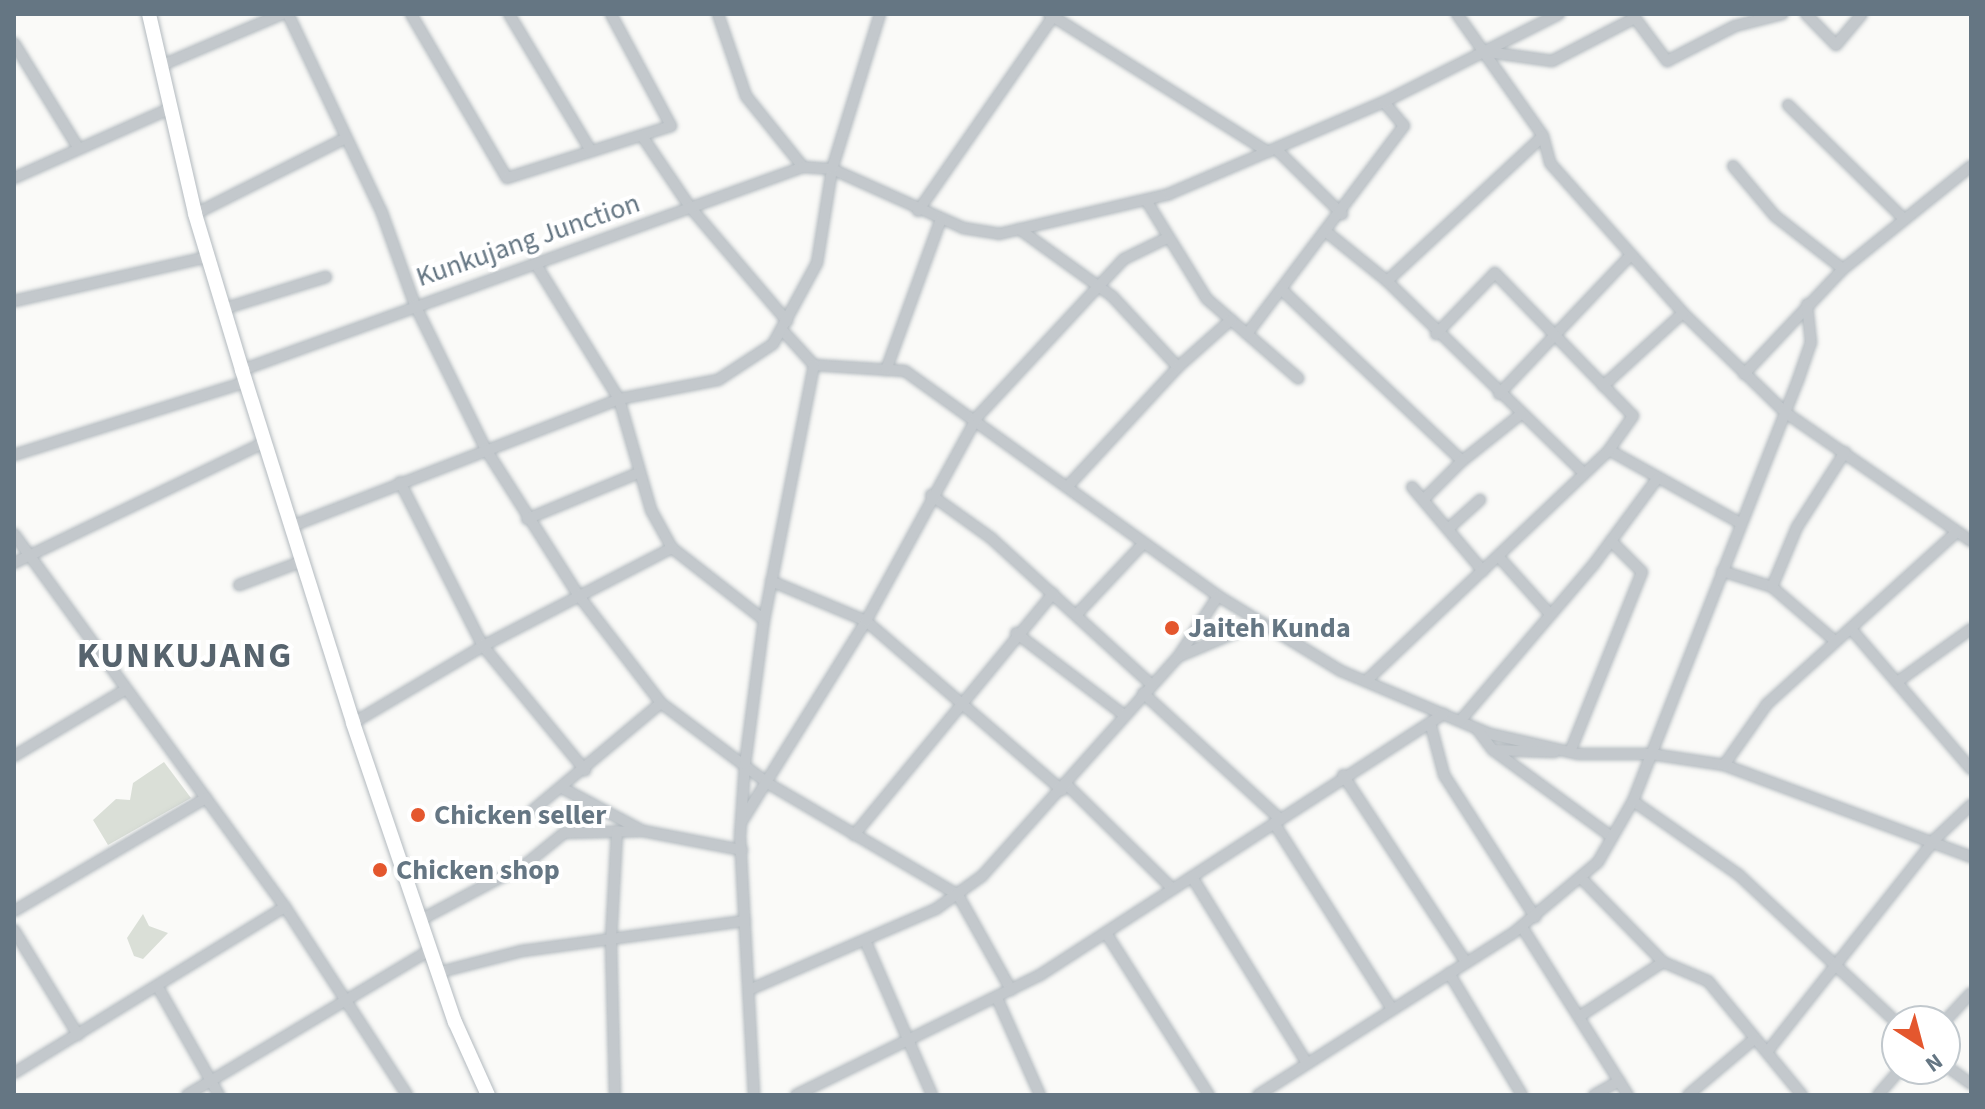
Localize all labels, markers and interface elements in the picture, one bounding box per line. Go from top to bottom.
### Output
street label: Kunkujang Junction [412,186,644,294]
place label: Jaiteh Kunda [1188,611,1351,645]
marker: Jaiteh Kunda [1163,619,1181,637]
district label: KUNKUJANG [77,634,293,678]
place label: Chicken seller [434,798,606,832]
marker: Chicken seller [409,806,427,824]
place label: Chicken shop [396,853,560,887]
marker: Chicken shop [371,861,389,879]
north arrow [1881,1005,1961,1085]
text: N [1919,1046,1949,1080]

